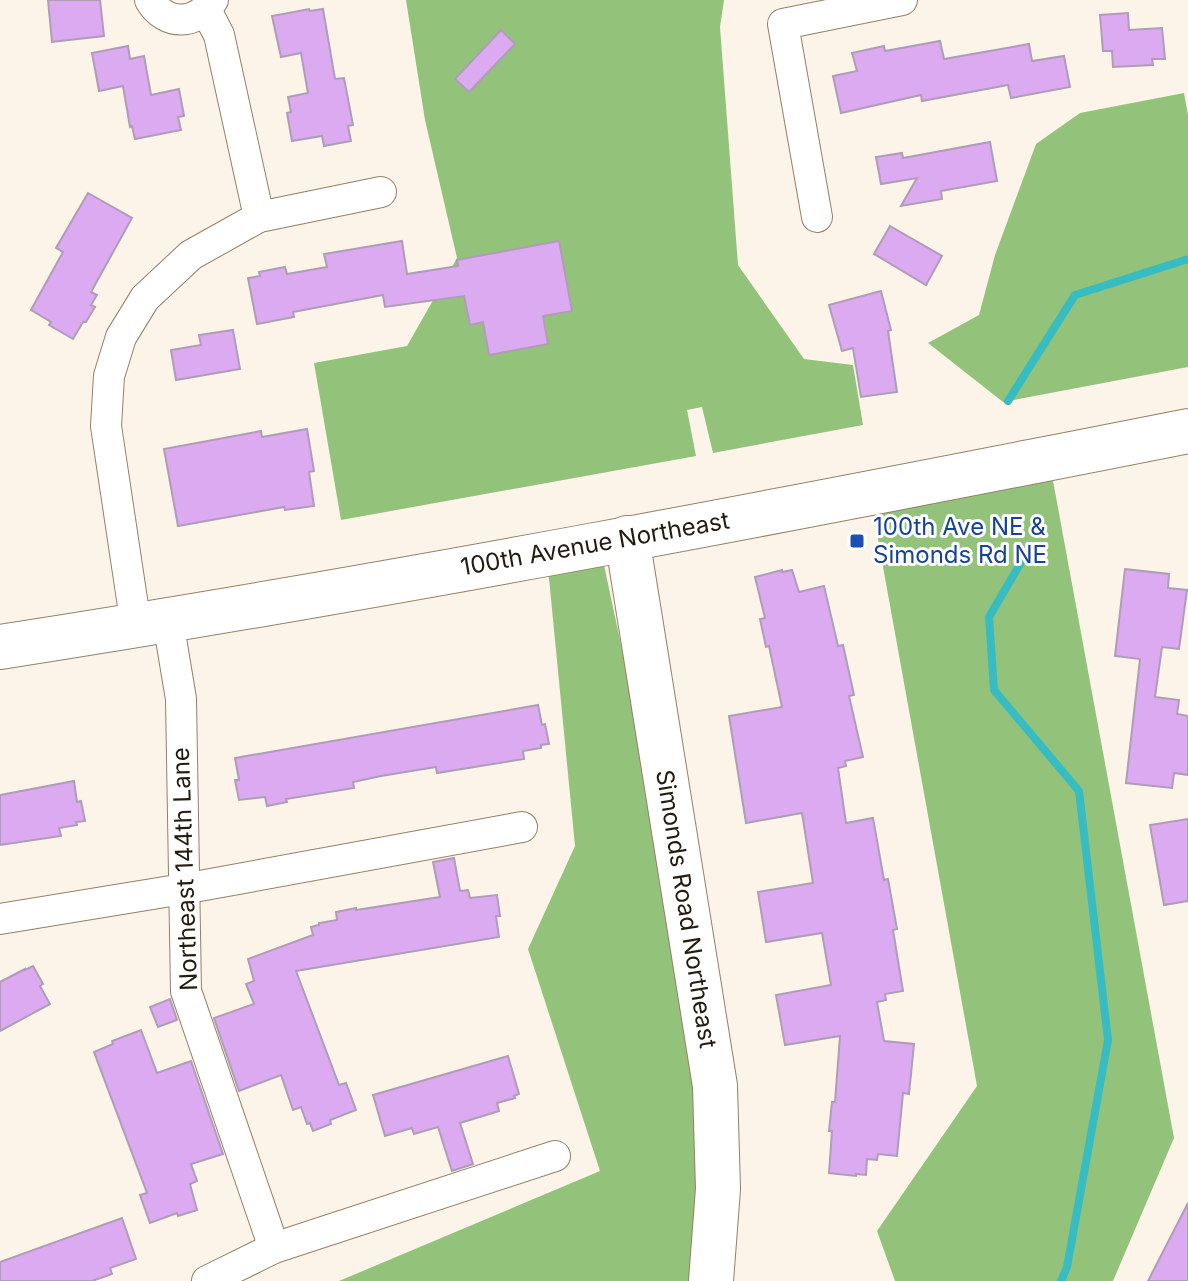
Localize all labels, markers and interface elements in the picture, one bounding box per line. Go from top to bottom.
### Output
street label: 100th Avenue Northeast [458,506,732,581]
place label: 100th Ave NE & Simonds Rd NE [873,512,1047,569]
marker: 100th Ave NE & Simonds Rd NE [848,532,866,550]
street label: Northeast 144th Lane [166,747,203,991]
street label: Simonds Road Northeast [650,768,723,1050]

